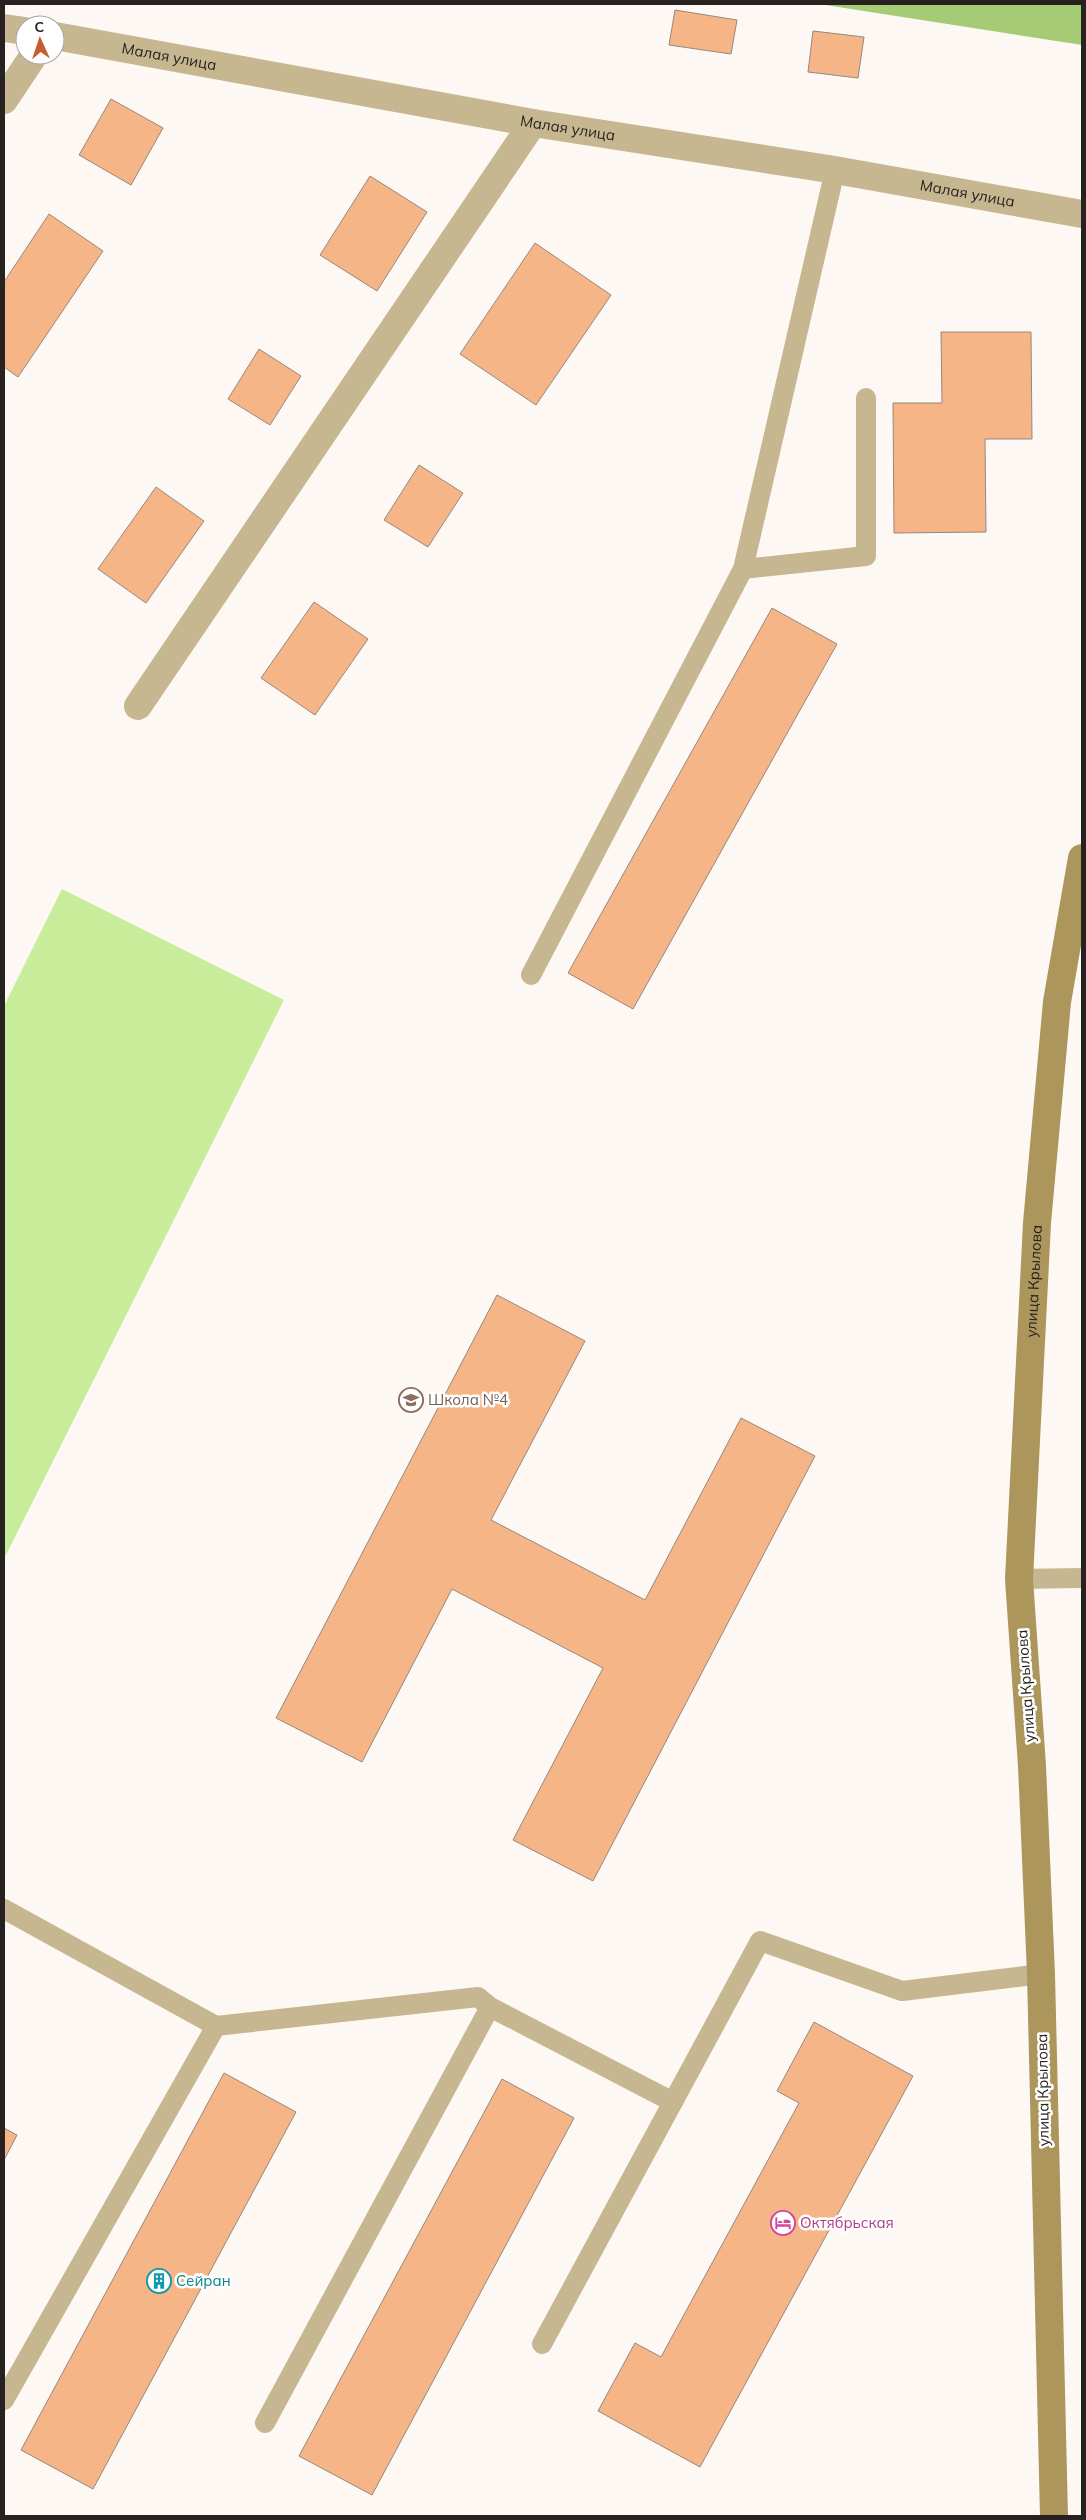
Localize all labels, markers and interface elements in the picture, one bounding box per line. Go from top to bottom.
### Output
north arrow [15,15,65,65]
text: С [34,18,45,36]
street label: Малая улица [120,38,218,74]
street label: Малая улица [519,111,617,145]
street label: Малая улица [919,175,1016,211]
street label: улица Крылова [1021,1224,1046,1338]
school or university icon: Школа №4 [398,1387,424,1413]
place label: Школа №4 [428,1390,508,1409]
street label: улица Крылова [1012,1629,1039,1743]
street label: улица Крылова [1032,2033,1053,2147]
hotel icon: Октябрьская [770,2210,796,2236]
place label: Октябрьская [800,2213,894,2232]
building icon: Сейран [146,2268,172,2294]
place label: Сейран [176,2271,231,2290]

